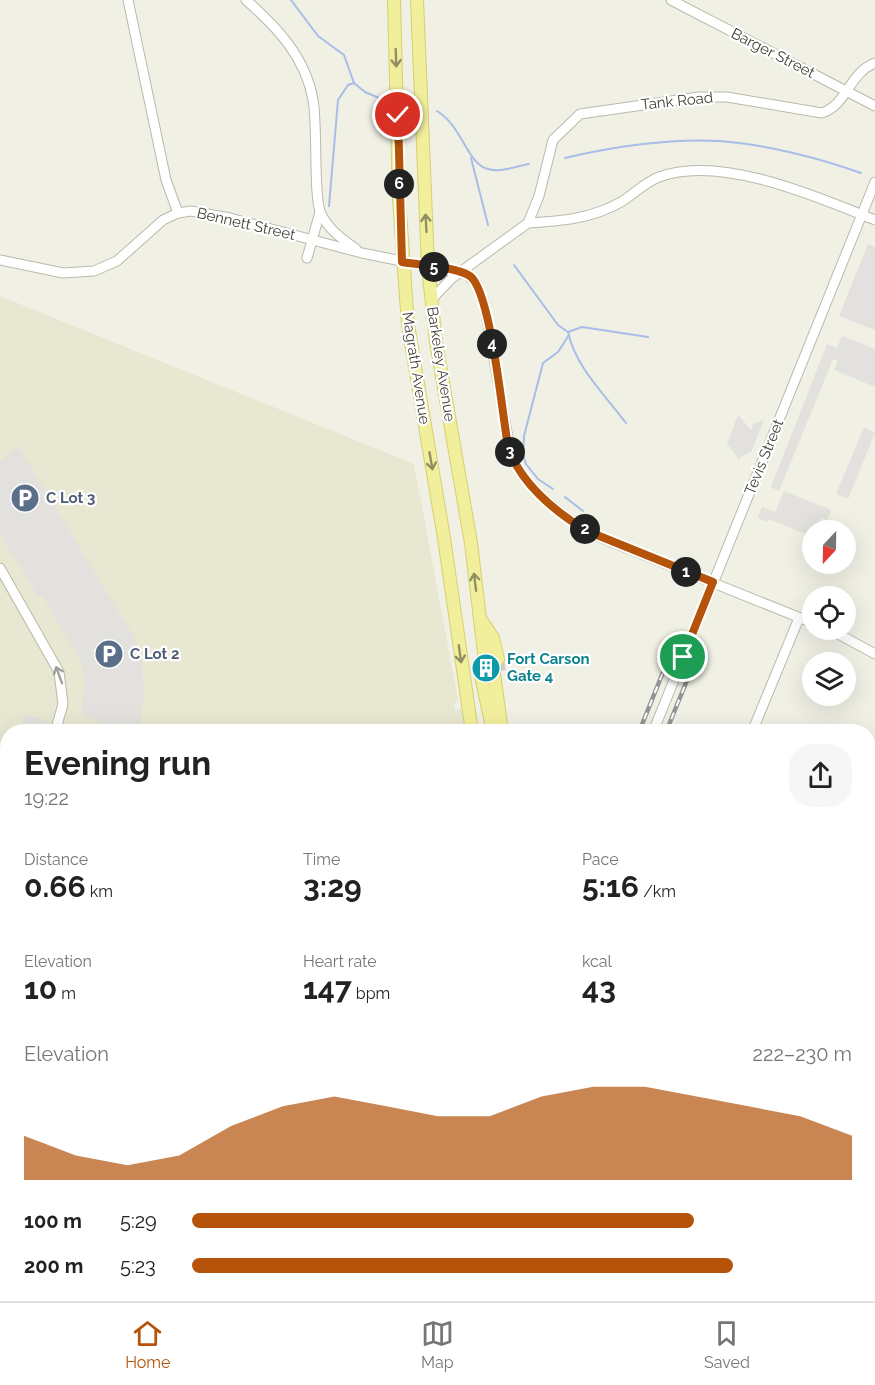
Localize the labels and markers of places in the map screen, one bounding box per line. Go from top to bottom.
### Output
pin [372,89,423,140]
pin: 6 [384,169,414,199]
pin: 5 [419,252,449,282]
pin: 4 [477,329,507,359]
pin: 3 [495,437,525,467]
parking icon: C Lot 3 [9,482,41,514]
place label: C Lot 3 [46,489,95,507]
pin: 2 [570,514,600,544]
pin: 1 [671,557,701,587]
pin [657,631,708,682]
parking icon: C Lot 2 [93,638,125,670]
place label: C Lot 2 [130,645,179,663]
place label: Fort Carson Gate 4 [507,650,590,685]
building icon: Fort Carson Gate 4 [470,652,502,684]

